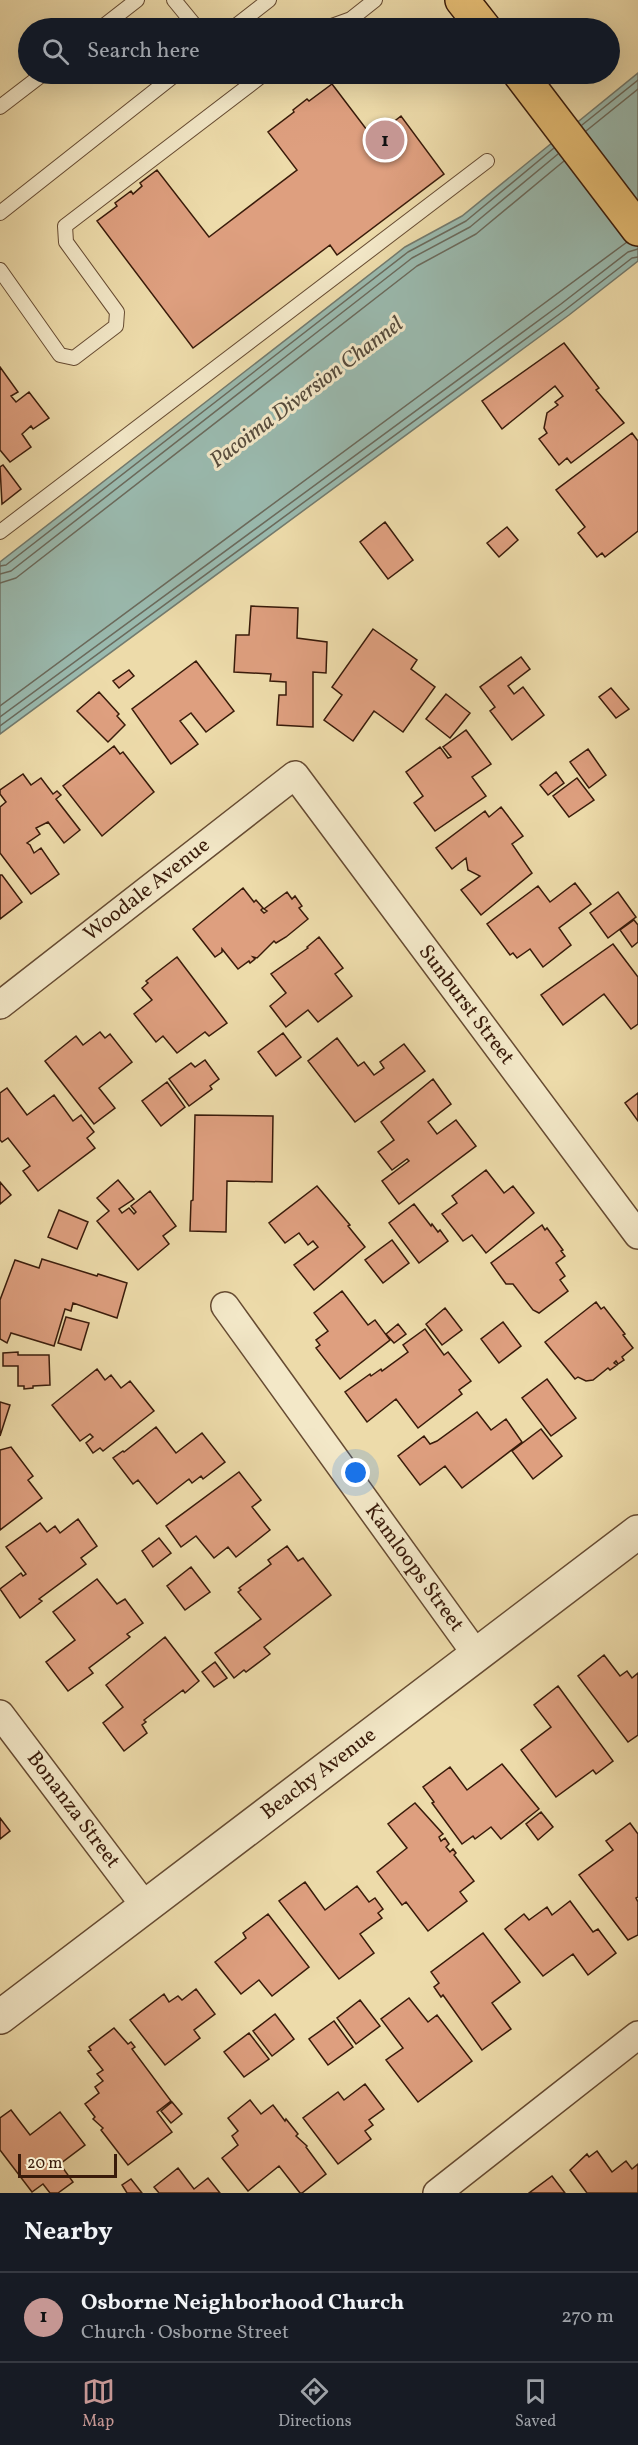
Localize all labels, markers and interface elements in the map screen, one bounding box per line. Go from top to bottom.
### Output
search box [18,18,620,84]
icon: search [39,35,72,68]
text: Search here [87,36,200,67]
pin: 1 [366,118,404,162]
water label: Pacoima Diversion Channel [204,310,411,476]
street label: Woodale Avenue [78,831,216,949]
street label: Sunburst Street [411,939,521,1071]
your location [341,1458,370,1487]
street label: Kamloops Street [358,1498,470,1638]
street label: Beachy Avenue [255,1721,383,1827]
street label: Bonanza Street [19,1745,127,1875]
scale bar [18,2151,117,2178]
text: 20 m [27,2153,62,2175]
text: Nearby [24,2214,113,2250]
text: Osborne Neighborhood Church [81,2288,404,2319]
text: 1 [39,2303,48,2331]
text: 270 m [561,2303,614,2331]
text: Church · Osborne Street [81,2319,289,2347]
tab: Map [82,2375,115,2433]
tab: Directions [278,2375,352,2433]
tab: Saved [515,2375,556,2433]

